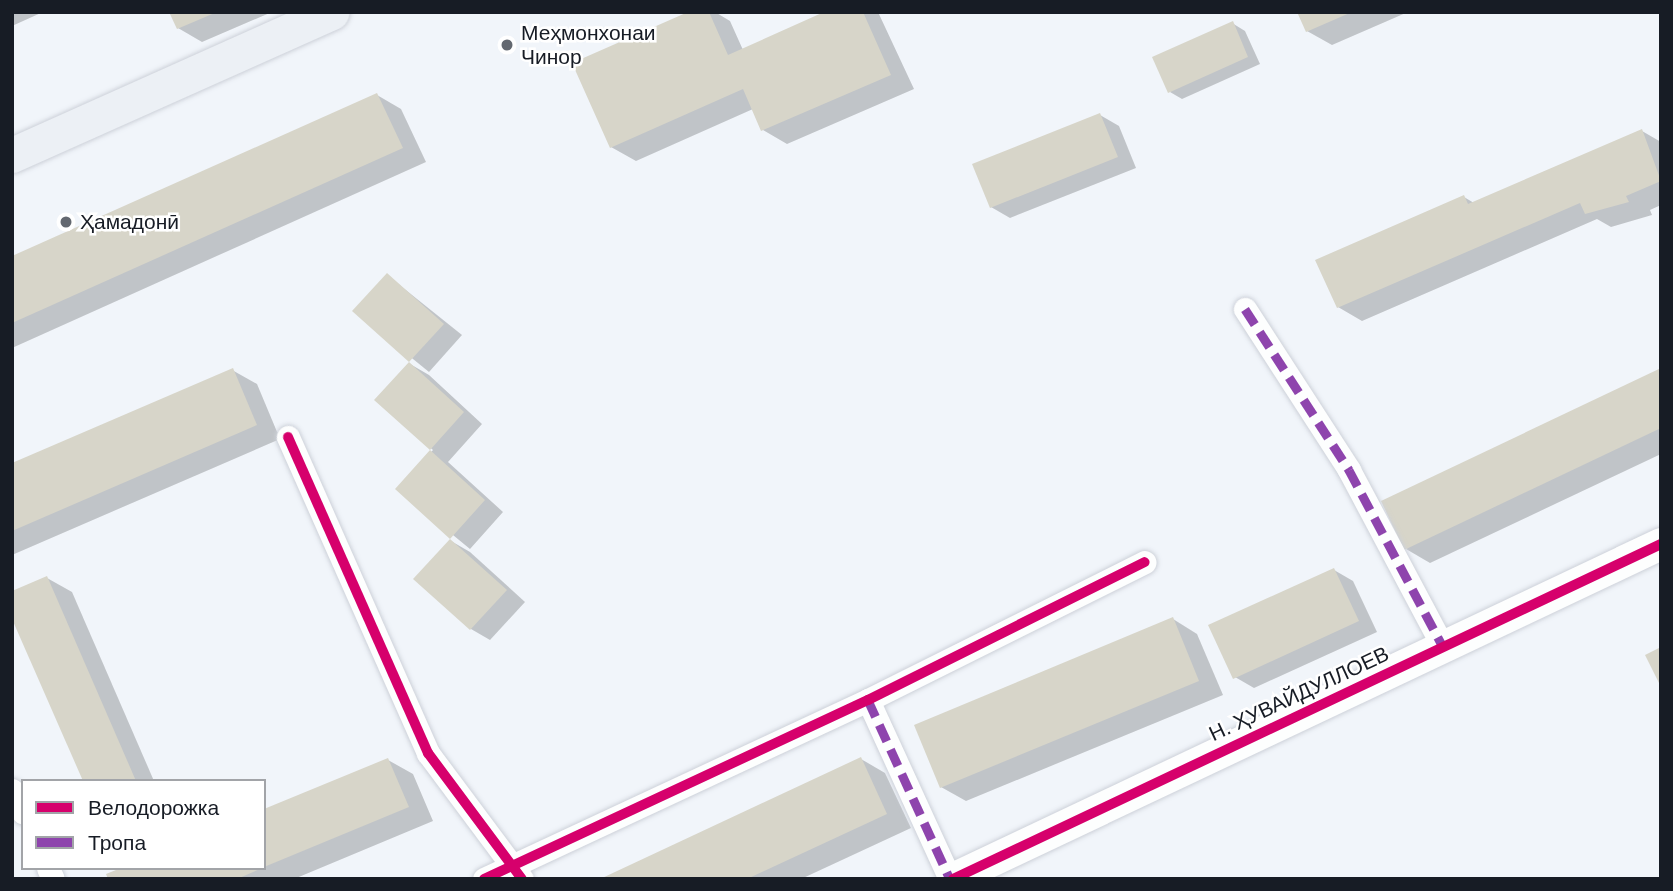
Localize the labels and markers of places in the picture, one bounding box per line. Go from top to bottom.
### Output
place label: Меҳмонхонаи Чинор [521,20,656,70]
marker: Меҳмонхонаи Чинор [499,37,515,53]
place label: Ҳамадонӣ [80,209,179,235]
marker: Ҳамадонӣ [58,214,74,230]

